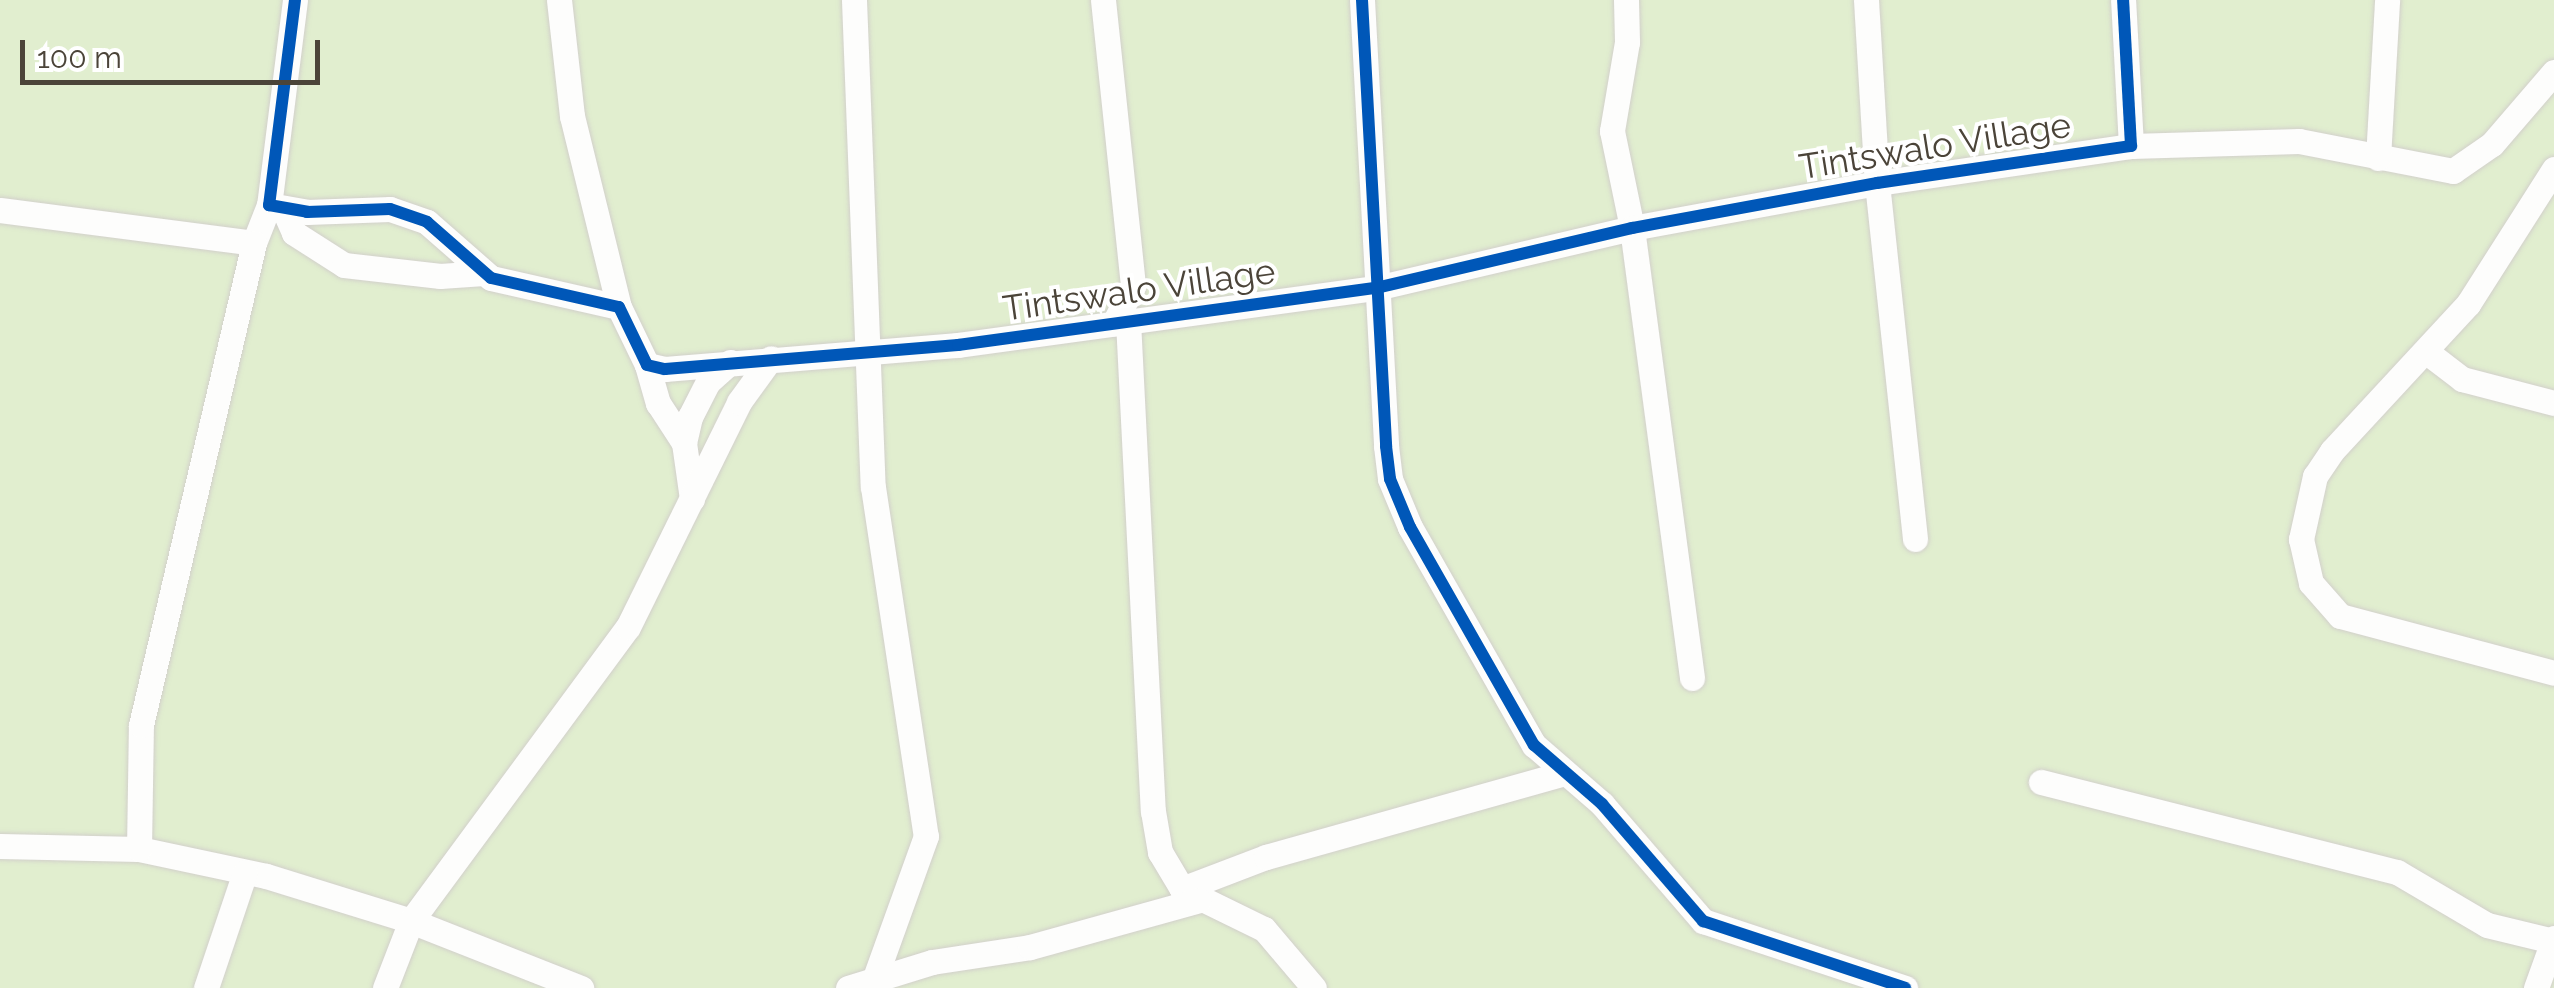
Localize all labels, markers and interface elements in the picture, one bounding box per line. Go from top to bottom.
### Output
scale bar [25,20,325,82]
text: 100 m [37,40,122,75]
street label: Tintswalo Village [1796,104,2074,188]
street label: Tintswalo Village [1000,250,1278,330]

